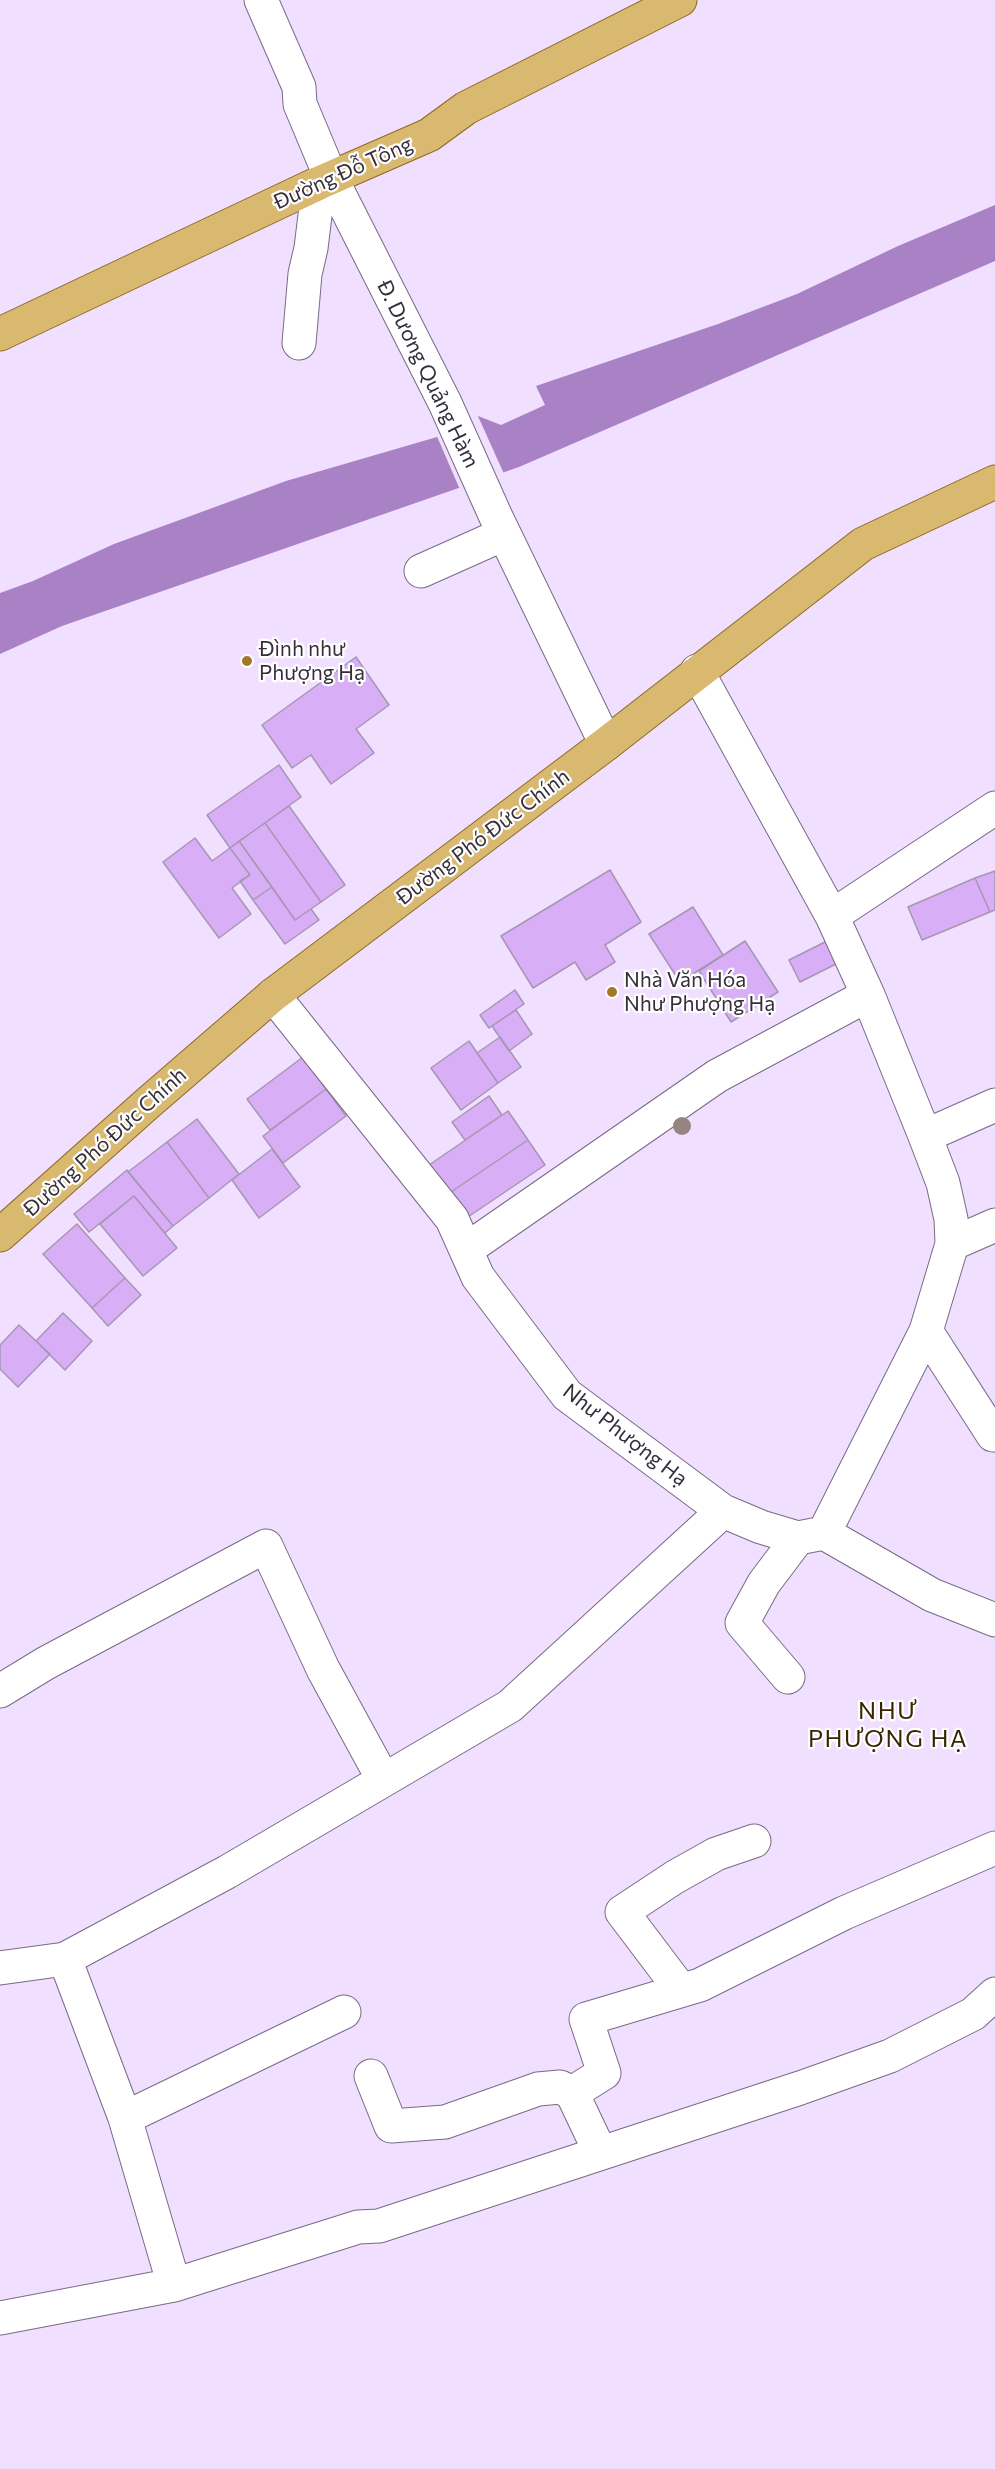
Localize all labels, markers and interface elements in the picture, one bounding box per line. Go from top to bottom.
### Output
street label: Đường Đỗ Tông [270,131,416,215]
street label: Đ. Dương Quảng Hàm [372,276,484,472]
place label: Đình như Phượng Hạ [259,636,365,686]
marker: Đình như Phượng Hạ [240,654,254,668]
street label: Đường Phó Đức Chính [391,764,575,910]
place label: Nhà Văn Hóa Như Phượng Hạ [624,967,775,1017]
marker: Nhà Văn Hóa Như Phượng Hạ [605,985,619,999]
street label: Đường Phó Đức Chính [18,1062,192,1222]
street label: Như Phượng Hạ [558,1379,692,1491]
district label: NHƯ PHƯỢNG HẠ [808,1697,968,1753]

